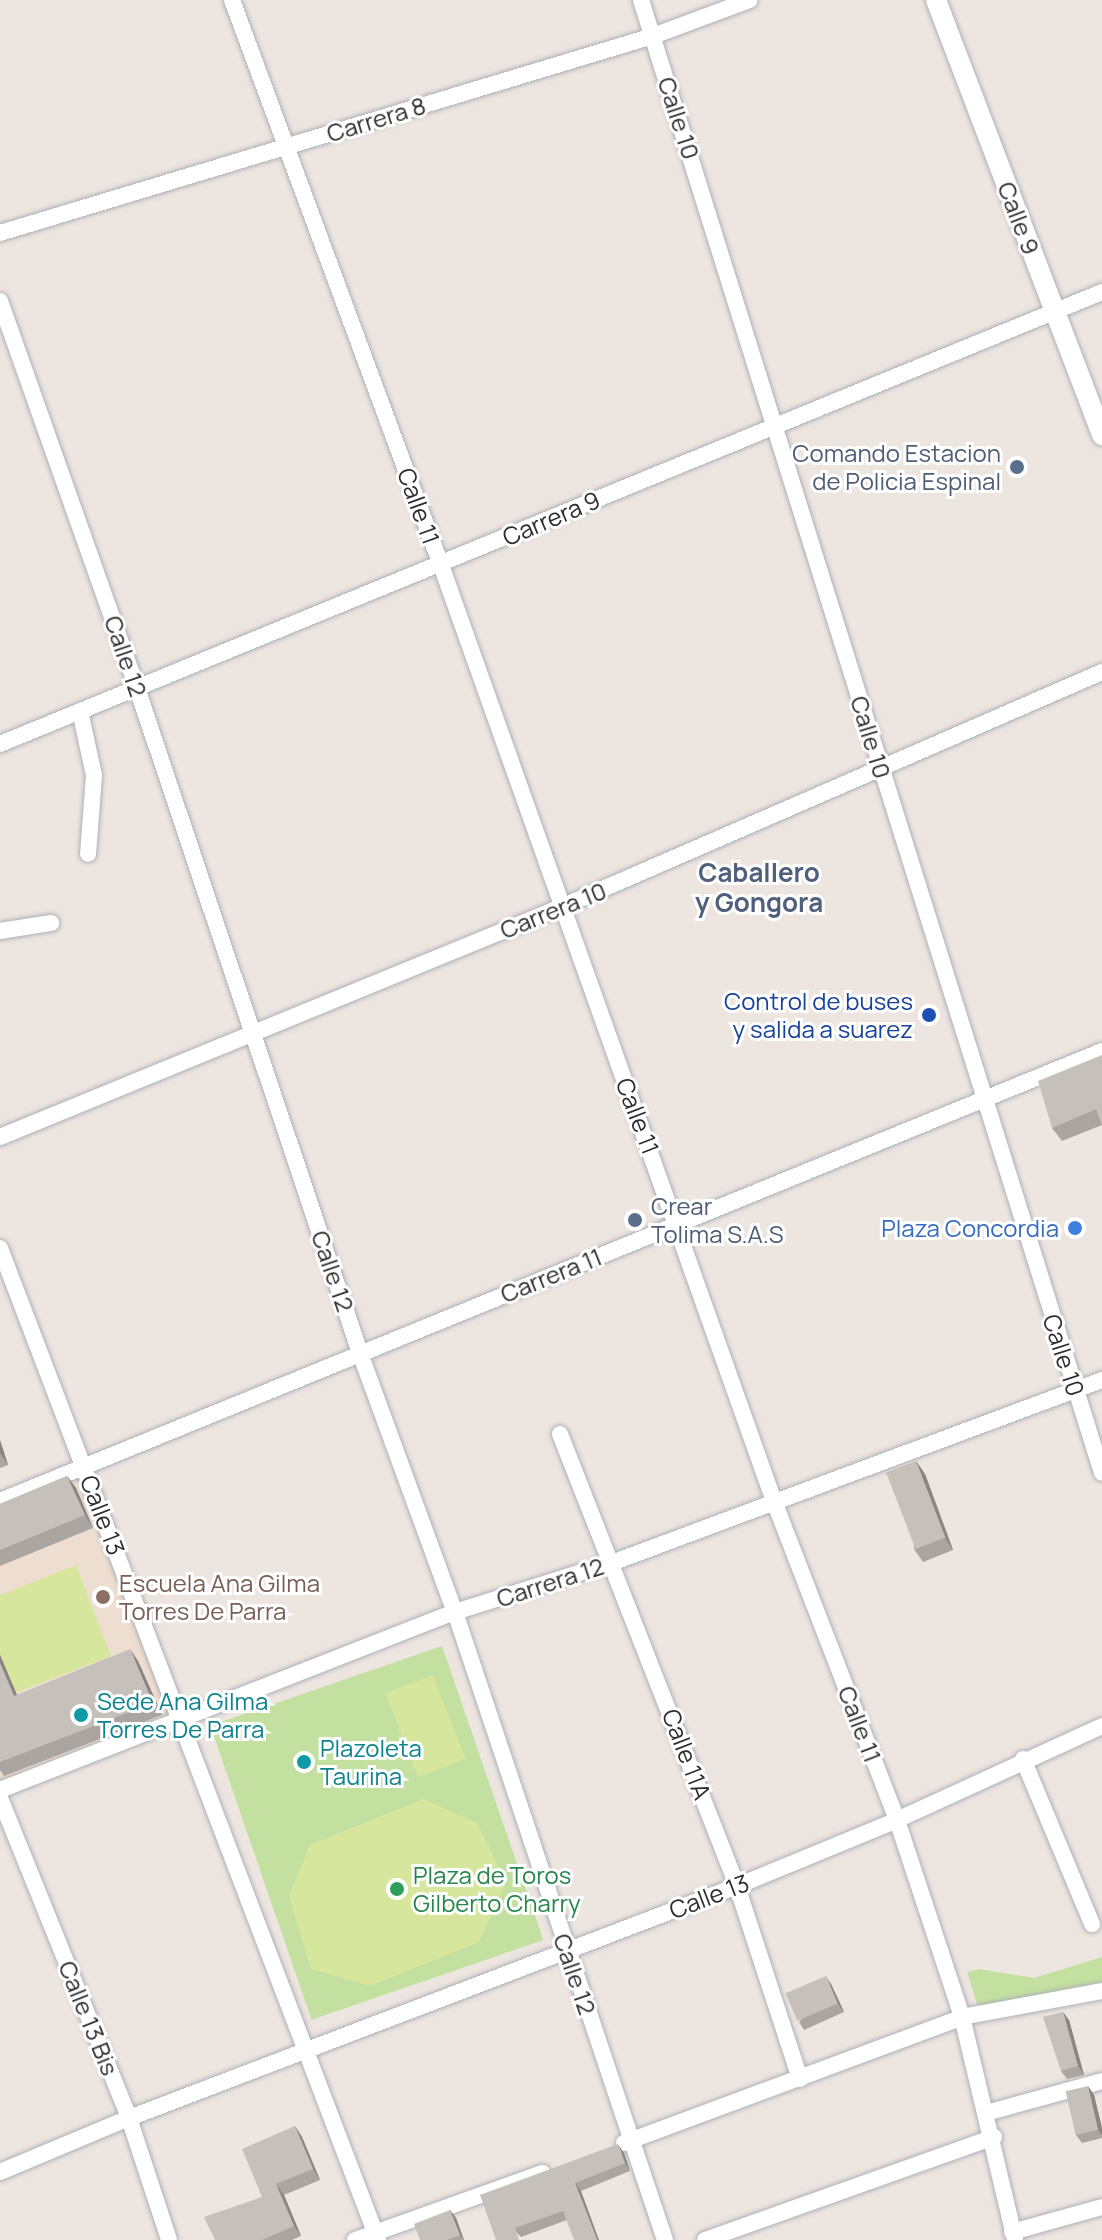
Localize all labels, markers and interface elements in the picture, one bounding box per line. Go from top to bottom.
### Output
street label: Calle 10 [652,73,706,163]
street label: Carrera 8 [323,90,429,148]
street label: Calle 9 [992,178,1046,258]
place label: Comando Estacion de Policia Espinal [792,439,1001,495]
marker: Comando Estacion de Policia Espinal [1008,458,1026,476]
street label: Calle 11 [392,464,446,548]
street label: Carrera 9 [498,485,604,551]
street label: Calle 12 [99,612,153,700]
street label: Calle 10 [845,692,897,782]
district label: Caballero y Gongora [695,857,823,918]
street label: Carrera 10 [496,876,610,944]
place label: Control de buses y salida a suarez [724,987,913,1043]
marker: Control de buses y salida a suarez [920,1006,938,1024]
street label: Calle 11 [610,1074,666,1158]
place label: Crear Tolima S.A.S [651,1192,784,1248]
marker: Crear Tolima S.A.S [626,1211,644,1229]
place label: Plaza Concordia [881,1214,1059,1242]
marker: Plaza Concordia [1066,1219,1084,1237]
street label: Calle 12 [306,1227,360,1315]
street label: Carrera 11 [496,1242,606,1308]
street label: Calle 10 [1037,1310,1091,1400]
street label: Calle 13 [75,1471,131,1559]
street label: Carrera 12 [493,1551,607,1613]
place label: Escuela Ana Gilma Torres De Parra [119,1569,320,1625]
marker: Escuela Ana Gilma Torres De Parra [94,1588,112,1606]
street label: Calle 11 [832,1682,888,1766]
place label: Sede Ana Gilma Torres De Parra [97,1687,268,1743]
street label: Calle 11A [657,1705,717,1803]
marker: Sede Ana Gilma Torres De Parra [72,1706,90,1724]
place label: Plazoleta Taurina [320,1734,422,1790]
marker: Plazoleta Taurina [295,1753,313,1771]
place label: Plaza de Toros Gilberto Charry [413,1861,581,1917]
street label: Calle 13 [665,1868,753,1924]
marker: Plaza de Toros Gilberto Charry [388,1880,406,1898]
street label: Calle 12 [548,1930,602,2018]
street label: Calle 13 Bis [53,1957,125,2079]

